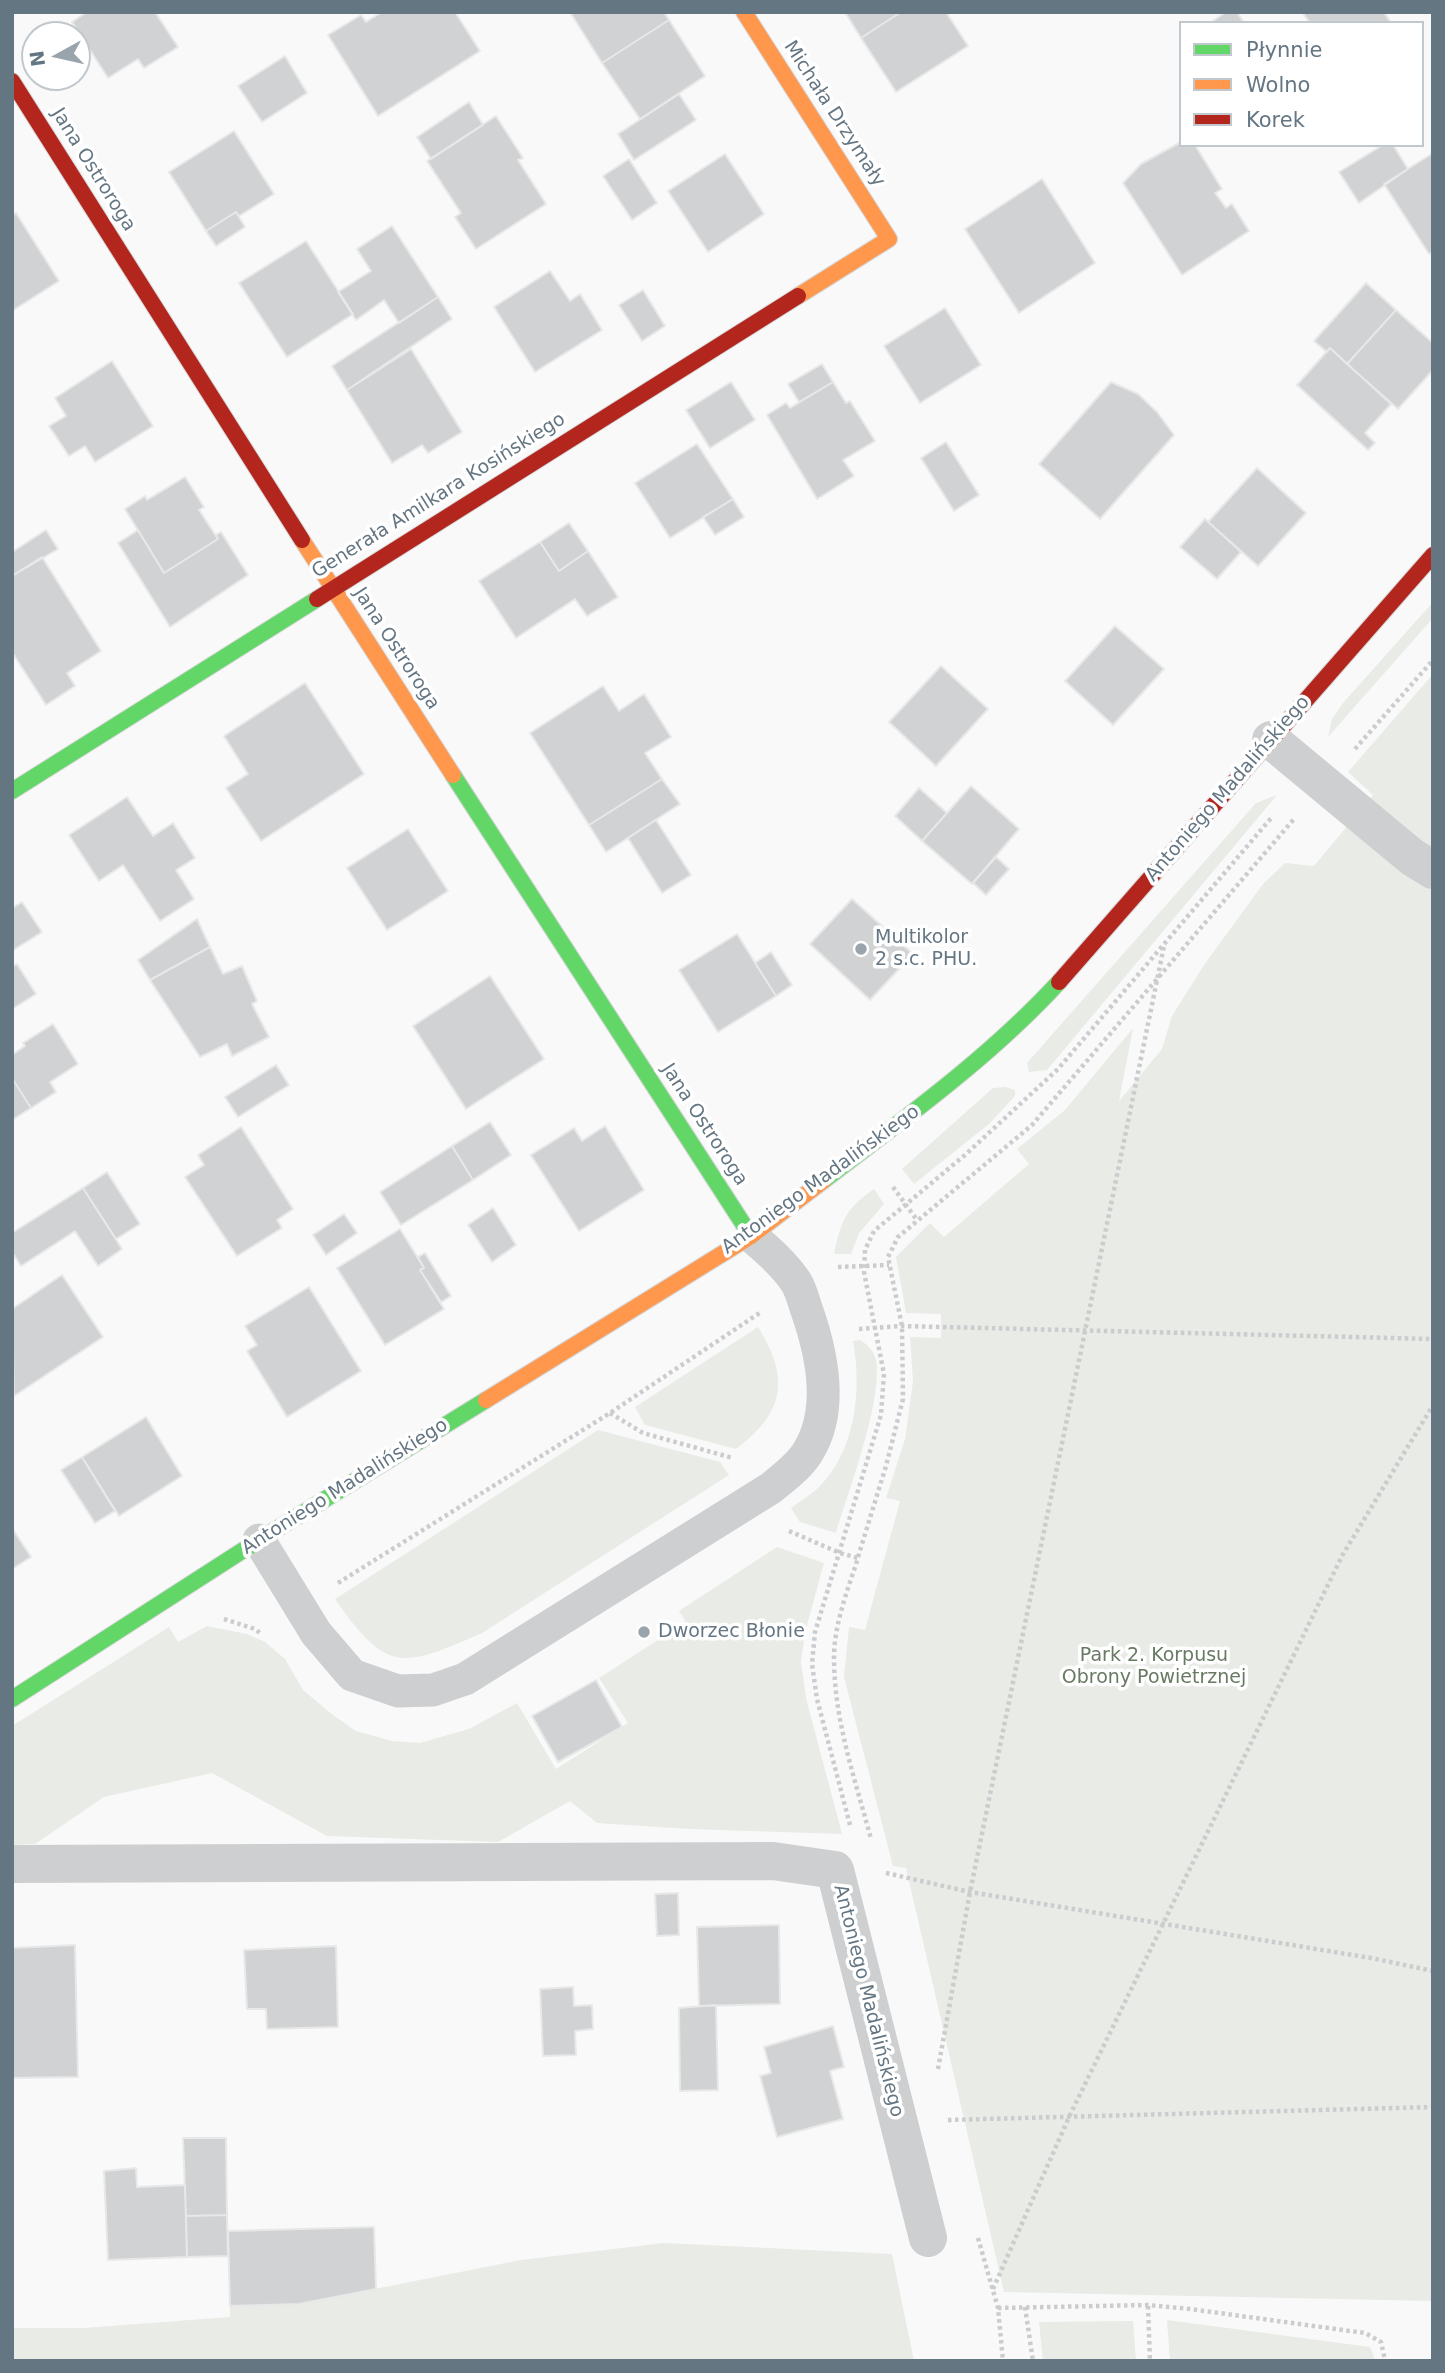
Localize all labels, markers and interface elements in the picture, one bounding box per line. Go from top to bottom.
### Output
north arrow [21,21,91,91]
legend [1179,21,1424,147]
street label: Michała Drzymały [778,37,890,191]
text: Płynnie [1246,38,1322,62]
text: N [25,49,49,68]
text: Wolno [1246,73,1310,97]
street label: Jana Ostroroga [46,104,140,236]
text: Korek [1246,108,1305,132]
street label: Generała Amilkara Kosińskiego [308,408,570,584]
street label: Jana Ostroroga [348,584,444,714]
street label: Antoniego Madalińskiego [1141,691,1315,887]
place label: Multikolor 2 s.c. PHU. [875,927,977,971]
marker: Multikolor 2 s.c. PHU. [853,941,869,957]
street label: Jana Ostroroga [656,1060,752,1190]
street label: Antoniego Madalińskiego [718,1101,924,1259]
street label: Antoniego Madalińskiego [238,1414,452,1560]
place label: Dworzec Błonie [658,1621,805,1643]
marker: Dworzec Błonie [636,1624,652,1640]
park label: Park 2. Korpusu Obrony Powietrznej [1062,1645,1246,1689]
street label: Antoniego Madalińskiego [828,1882,908,2120]

